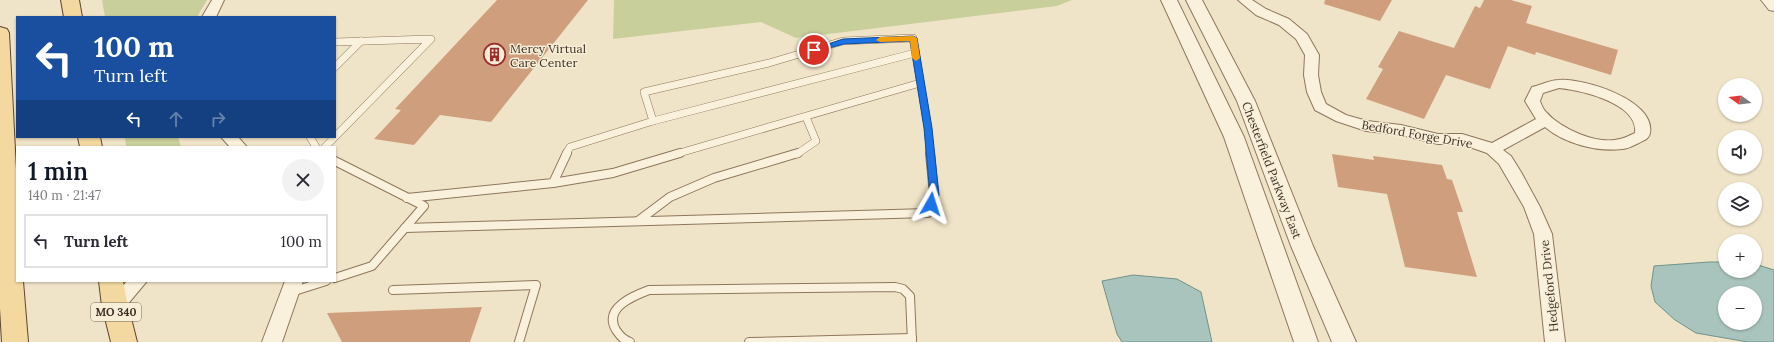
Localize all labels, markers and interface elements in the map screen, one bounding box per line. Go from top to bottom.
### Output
text: 100 m [94,29,174,65]
icon: left [28,32,80,84]
pin [797,33,831,67]
icon: arrive [803,39,825,61]
place label: Mercy Virtual Care Center [510,41,586,70]
building icon: Mercy Virtual Care Center [482,42,508,68]
text: Turn left [94,64,167,87]
north arrow [1718,78,1762,122]
map controls [1718,78,1762,330]
street label: Chesterfield Parkway East [1239,99,1305,241]
icon: left [123,108,145,130]
icon: ahead [165,108,187,130]
icon: right [207,108,229,130]
street label: Bedford Forge Drive [1360,117,1474,151]
button: sound [1718,130,1762,174]
text: 1 min [28,156,88,187]
button: close [282,159,324,201]
button: layers [1718,182,1762,226]
position arrow [910,183,952,225]
text: 140 m · 21:47 [28,187,101,204]
icon: left [30,230,52,252]
text: Turn left [64,232,128,251]
text: 100 m [281,232,322,251]
button: + [1718,234,1762,278]
street label: Hedgeford Drive [1537,239,1561,333]
button: − [1718,286,1762,330]
road number: MO 340 [91,303,141,321]

